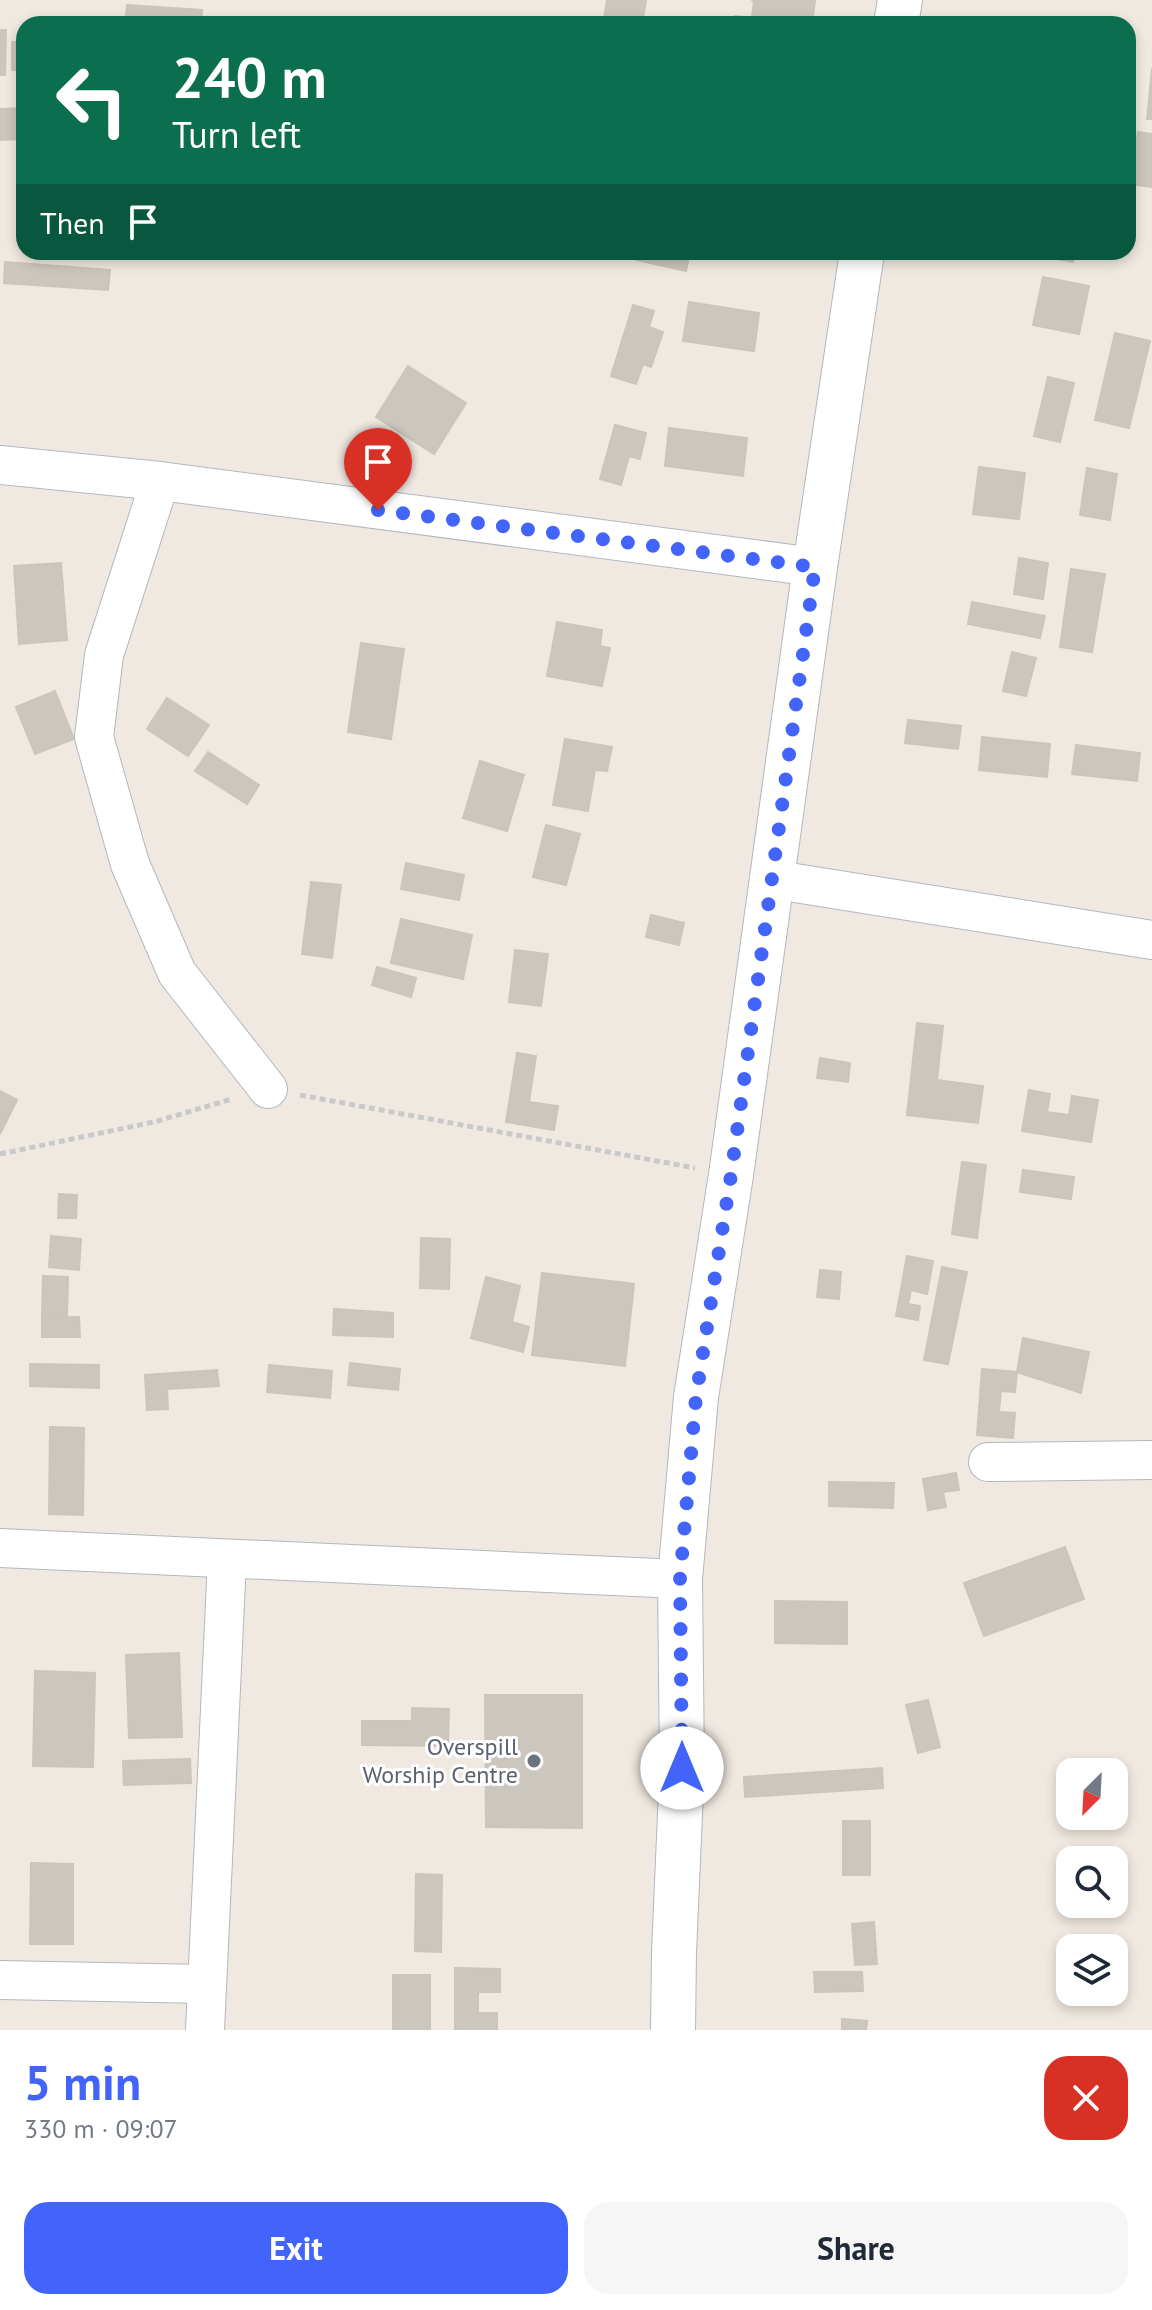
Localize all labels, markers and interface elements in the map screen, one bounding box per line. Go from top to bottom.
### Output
text: 240 m [172,41,327,113]
icon: left [40,48,144,152]
text: Turn left [172,111,301,158]
icon: arrive [121,200,165,244]
text: Then [40,203,105,242]
pin [344,428,412,510]
icon: arrive [356,440,400,484]
position arrow [640,1726,724,1810]
place label: Overspill Worship Centre [362,1731,518,1790]
marker: Overspill Worship Centre [525,1752,543,1770]
north arrow [1056,1758,1128,1830]
map controls [1056,1758,1128,2006]
button: search [1056,1846,1128,1918]
button: layers [1056,1934,1128,2006]
text: 5 min [24,2051,141,2113]
button: close [1044,2056,1128,2140]
text: 330 m · 09:07 [24,2112,178,2145]
button: Exit [24,2202,568,2294]
button: Share [584,2202,1128,2294]

